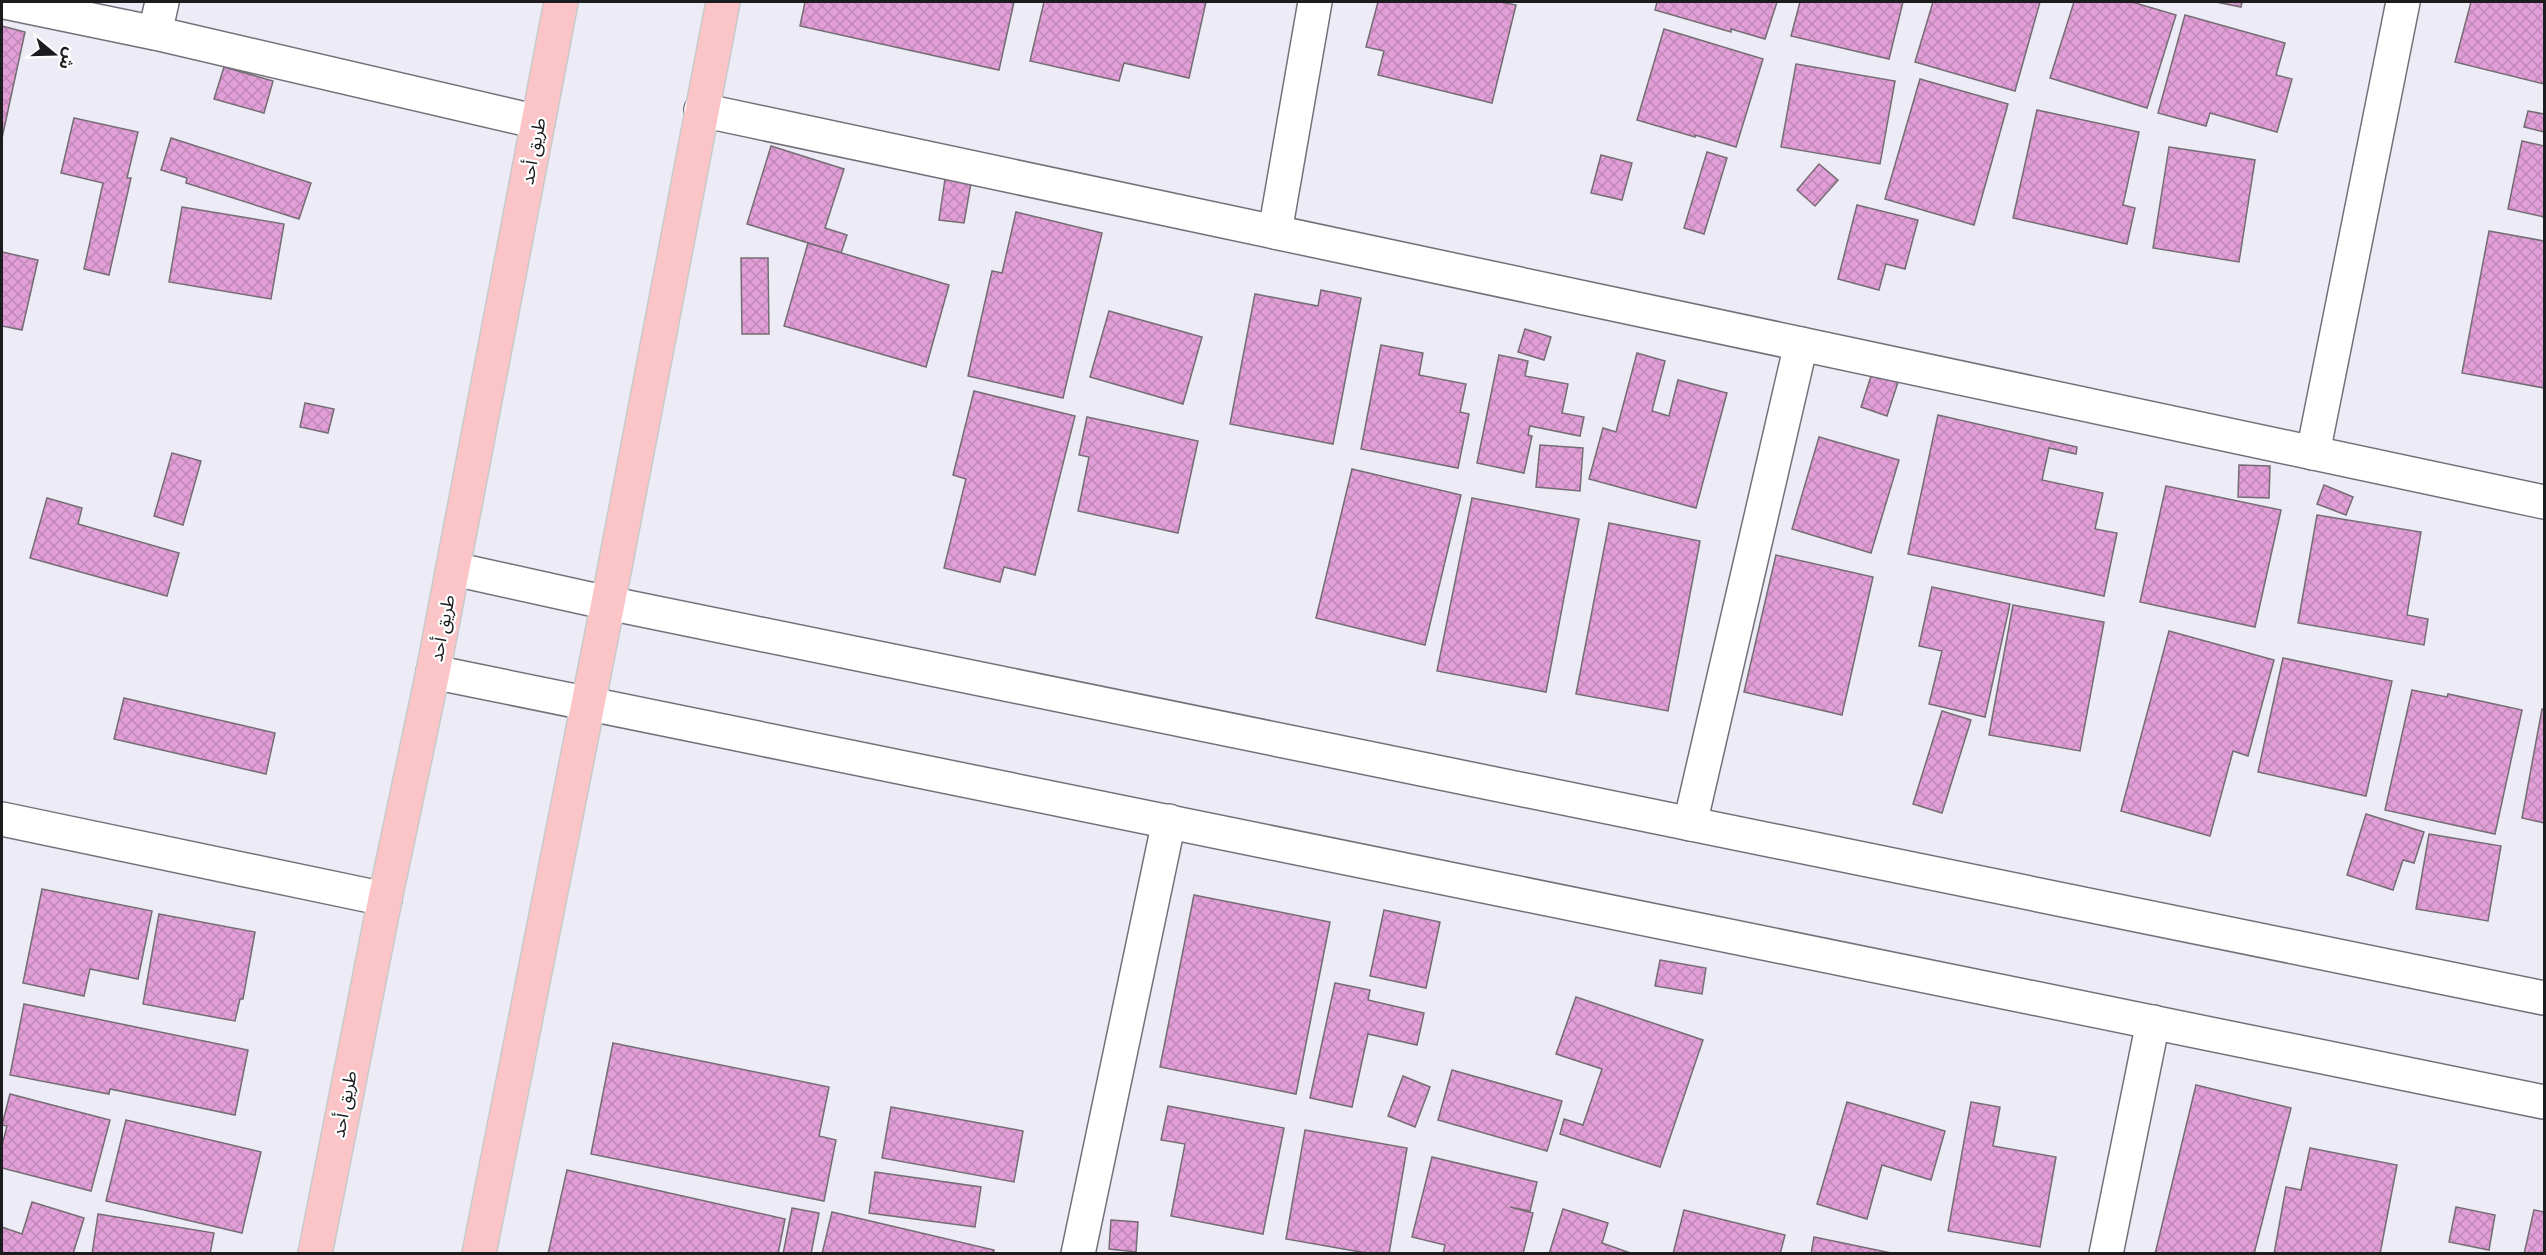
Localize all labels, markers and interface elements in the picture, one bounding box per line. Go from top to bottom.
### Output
north arrow [24,24,84,84]
text: ش [55,45,80,72]
street label: طريق أحد [516,116,551,186]
street label: طريق أحد [425,593,460,663]
street label: طريق أحد [327,1069,362,1139]

